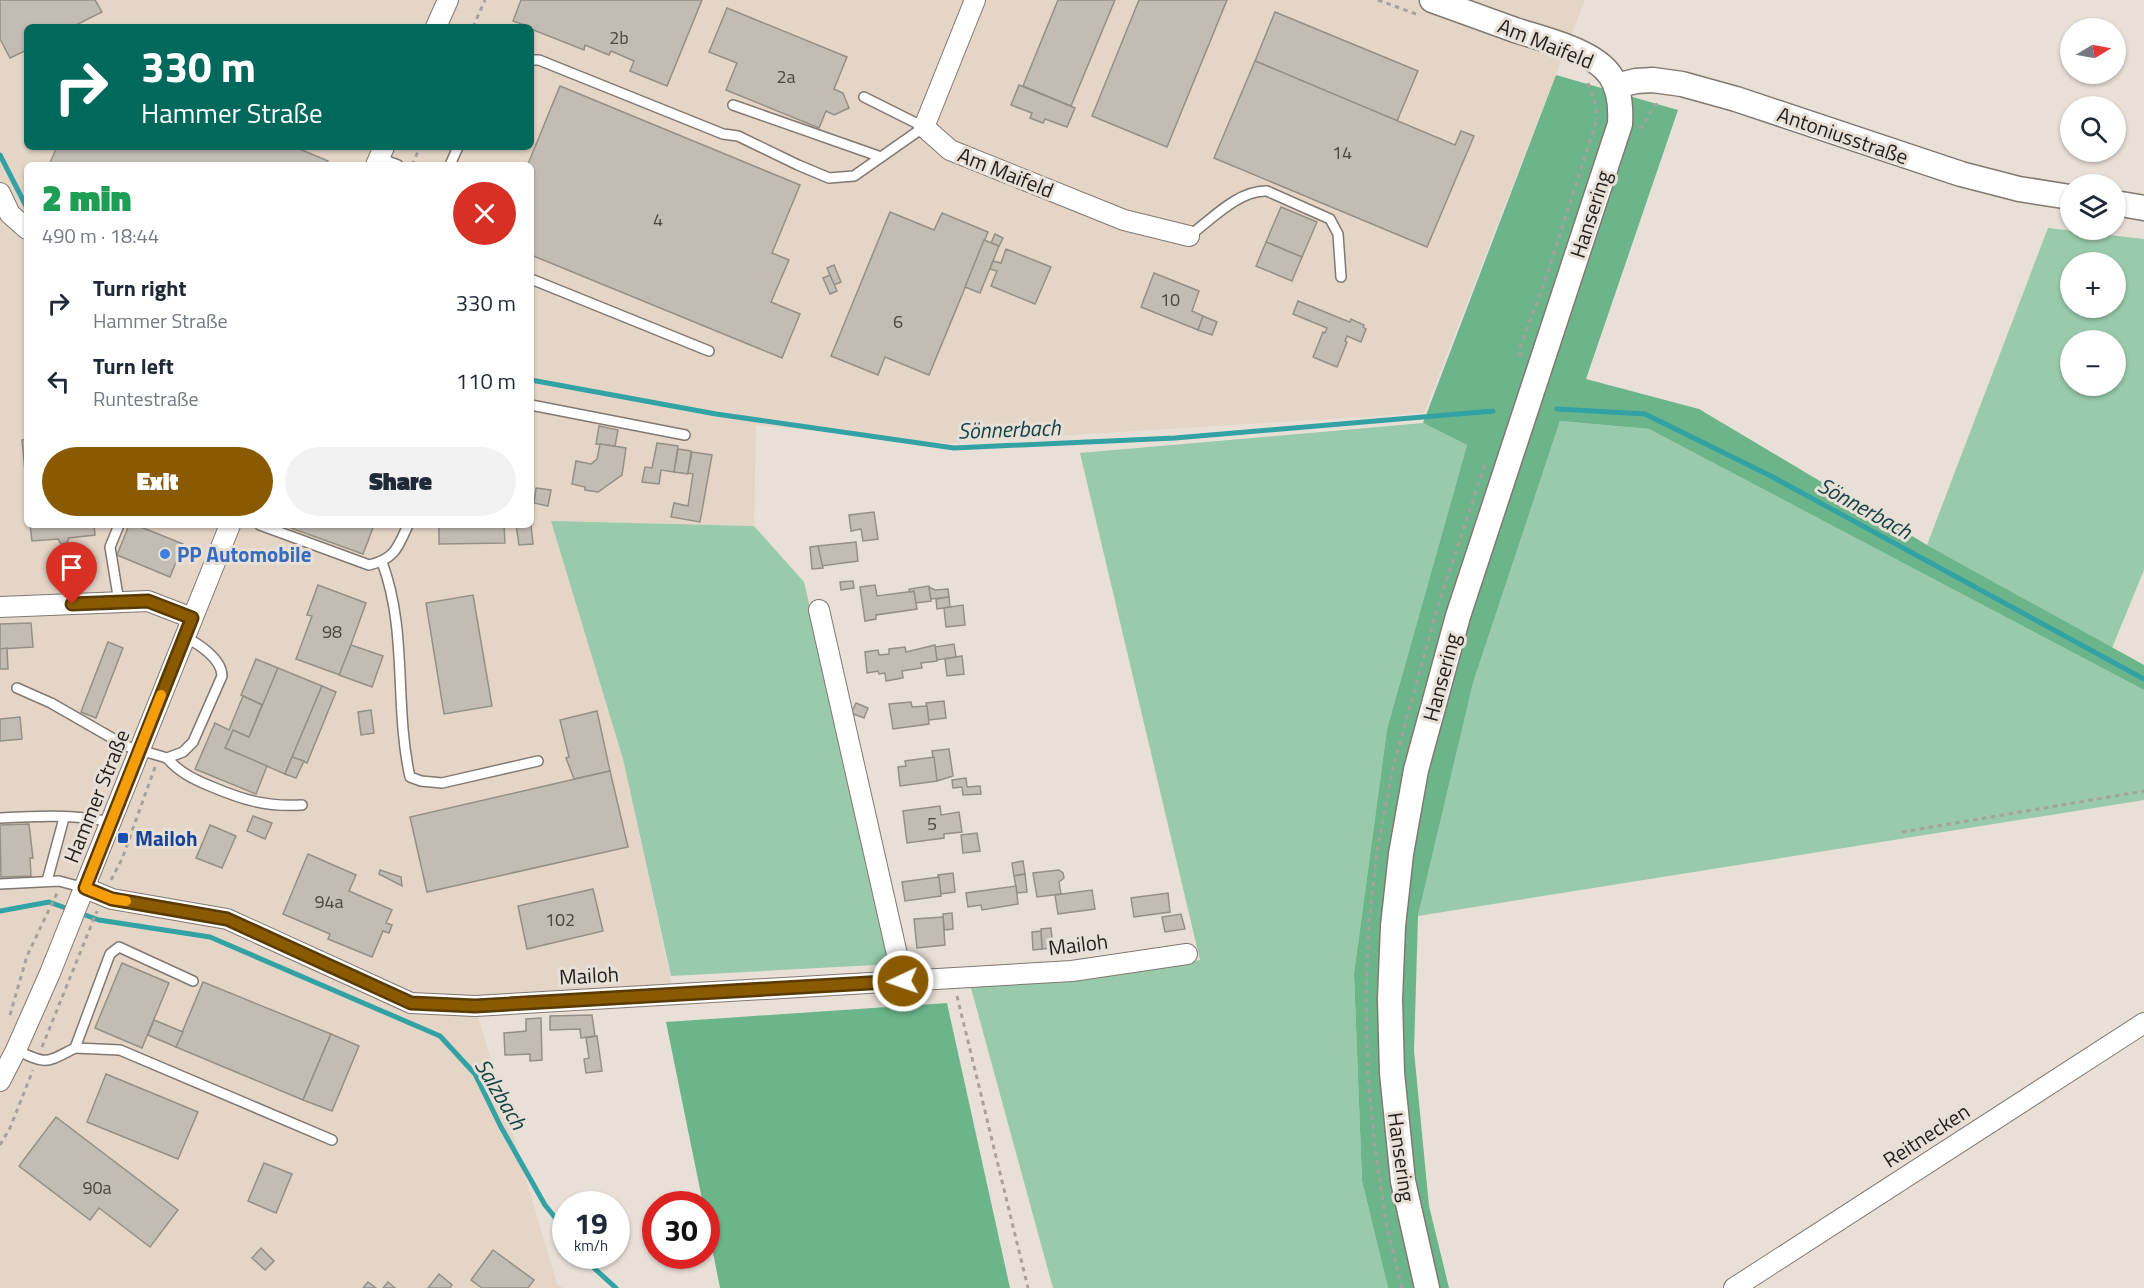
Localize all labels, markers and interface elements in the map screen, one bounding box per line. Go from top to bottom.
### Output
street label: Am Maifeld [1493,9,1599,77]
north arrow [2060,18,2126,84]
map controls [2060,18,2126,396]
house number: 2b [609,24,629,51]
text: 330 m [141,34,256,98]
icon: right [42,48,120,126]
house number: 2a [776,63,796,90]
text: Hammer Straße [141,92,323,133]
button: search [2060,96,2126,162]
street label: Antoniusstraße [1773,98,1913,172]
street label: Am Maifeld [953,138,1059,206]
house number: 14 [1332,139,1352,166]
street label: Hansering [1561,166,1619,262]
text: 2 min [42,170,131,225]
button: layers [2060,174,2126,240]
button: close [453,182,516,245]
house number: 4 [653,206,663,233]
text: 490 m · 18:44 [42,220,159,251]
button: + [2060,252,2126,318]
text: Turn right [93,271,187,305]
text: 330 m [456,286,516,320]
house number: 10 [1160,286,1180,313]
icon: right [42,287,75,320]
text: Hammer Straße [93,305,228,336]
house number: 6 [893,308,903,335]
button: − [2060,330,2126,396]
text: Turn left [93,349,174,383]
text: 110 m [456,364,516,398]
icon: left [42,365,75,398]
text: Runtestraße [93,383,199,414]
water label: Sönnerbach [957,410,1062,448]
button: Exit [42,447,273,516]
button: Share [285,447,516,516]
water label: Sönnerbach [1812,468,1919,548]
place label: PP Automobile [177,538,311,570]
pin [46,542,97,604]
marker: PP Automobile [158,547,172,561]
icon: arrive [55,551,88,584]
house number: 98 [322,618,342,645]
street label: Hansering [1414,629,1468,725]
street label: Hammer Straße [55,724,137,868]
house number: 5 [927,810,937,837]
place label: Mailoh [135,822,198,854]
marker: Mailoh [116,831,130,845]
house number: 94a [314,888,344,915]
house number: 102 [545,906,575,933]
street label: Mailoh [1046,924,1110,964]
position arrow [871,949,935,1013]
street label: Mailoh [558,957,620,993]
water label: Salzbach [466,1052,536,1137]
street label: Reitnecken [1876,1095,1976,1175]
street label: Hansering [1380,1110,1424,1204]
house number: 90a [82,1174,112,1201]
speed limit sign: 30 [642,1191,720,1269]
text: 19 [574,1200,608,1246]
text: km/h [574,1234,608,1257]

